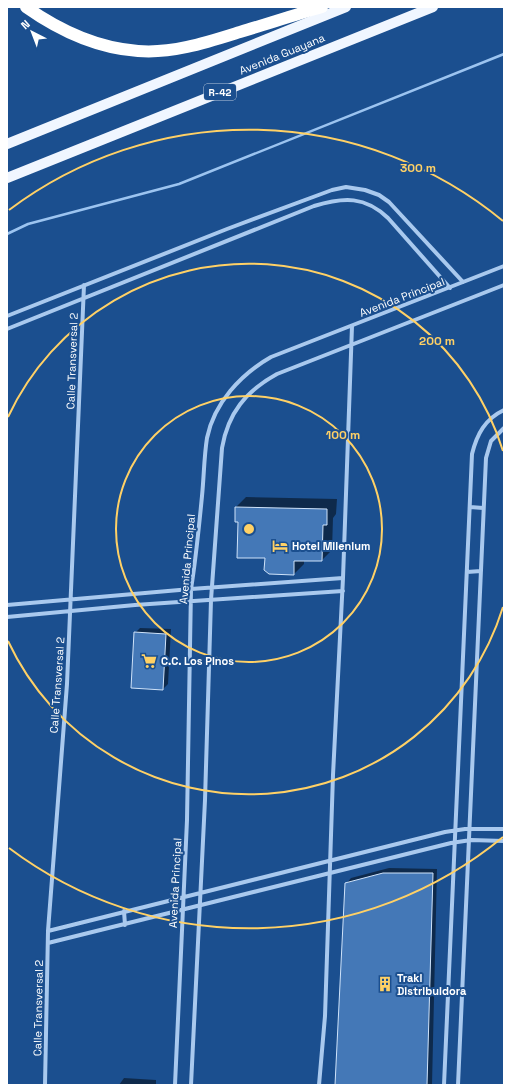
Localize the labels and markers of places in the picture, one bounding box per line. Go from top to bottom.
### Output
centre of rings [242,522,256,536]
hotel icon: Hotel Milenium [271,537,289,555]
place label: Hotel Milenium [292,539,370,553]
supermarket icon: C.C. Los Pinos [140,652,158,670]
place label: C.C. Los Pinos [161,654,234,668]
place label: Traki Distribuidora [397,971,467,998]
building icon: Traki Distribuidora [376,975,394,993]

